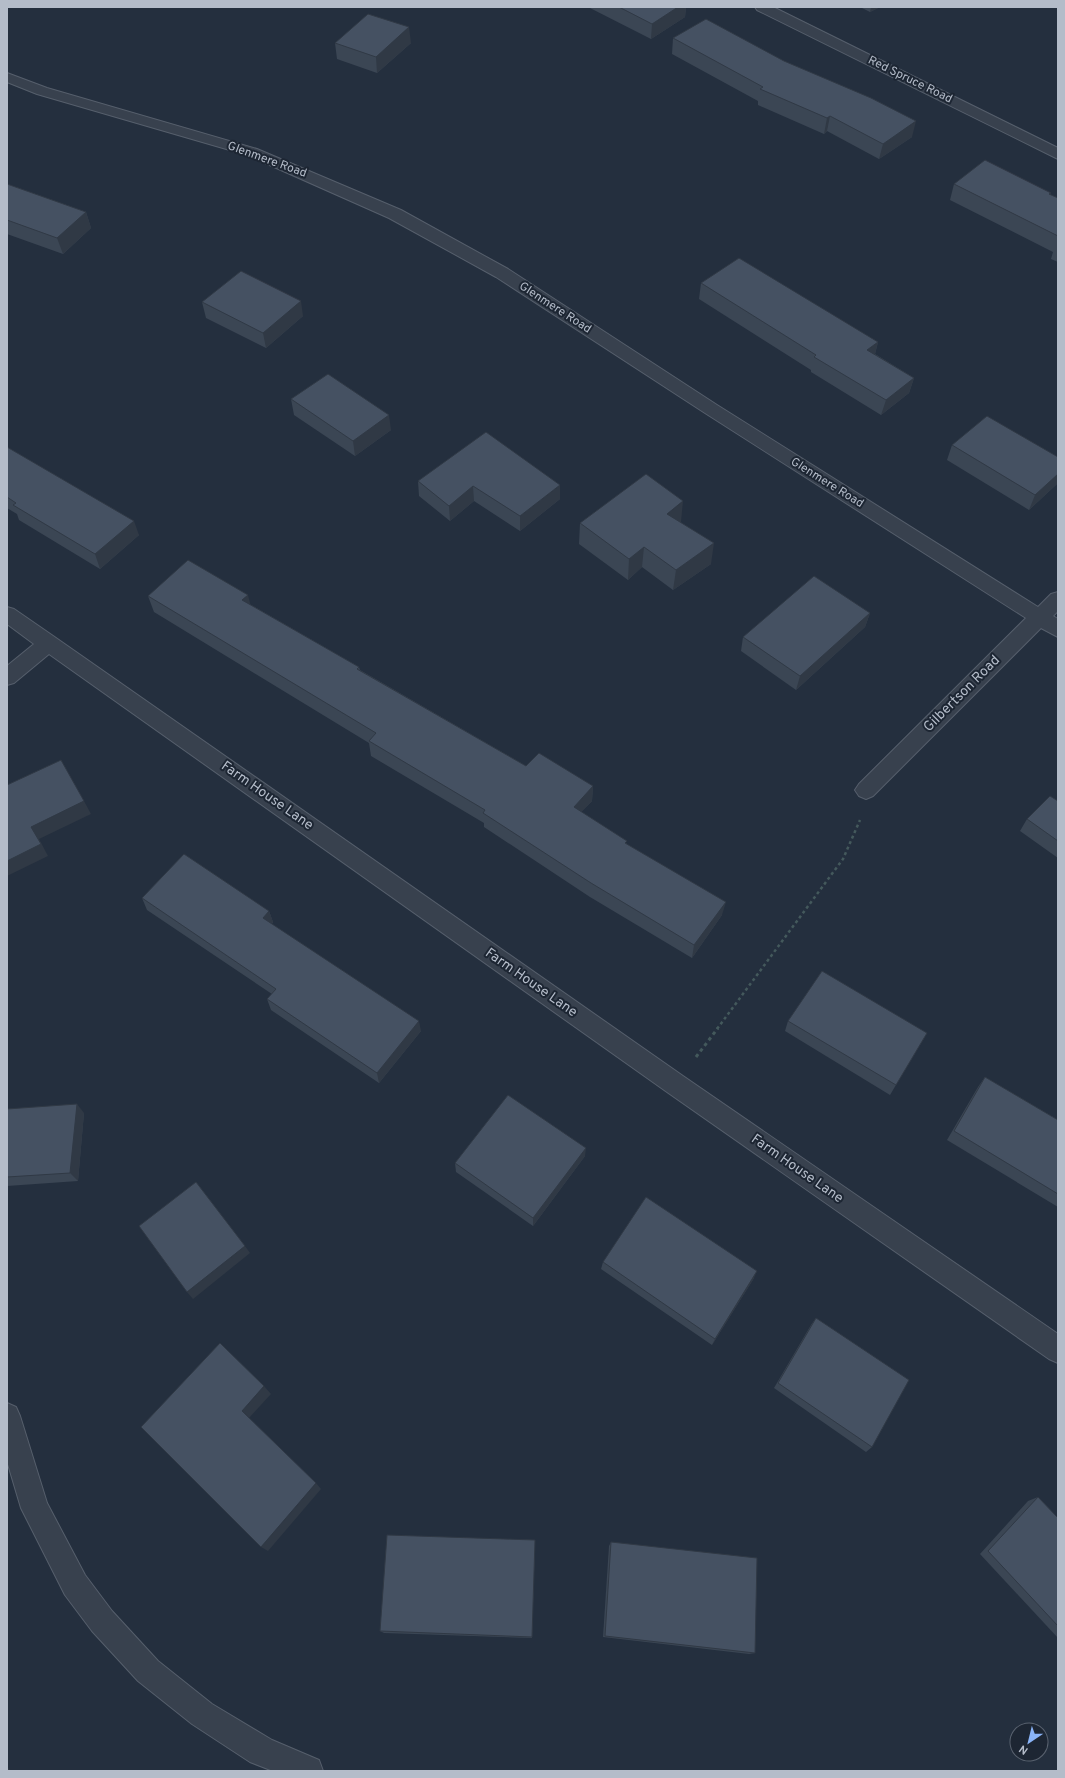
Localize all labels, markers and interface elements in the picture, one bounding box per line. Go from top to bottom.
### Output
street label: Red Spruce Road [865,53,955,107]
street label: Glenmere Road [225,138,309,182]
street label: Glenmere Road [516,279,594,337]
street label: Glenmere Road [787,454,867,512]
street label: Gilbertson Road [920,652,1004,736]
street label: Farm House Lane [218,758,316,834]
street label: Farm House Lane [482,945,580,1021]
street label: Farm House Lane [748,1131,846,1207]
north arrow [1009,1722,1049,1762]
text: N [1017,1741,1031,1757]

